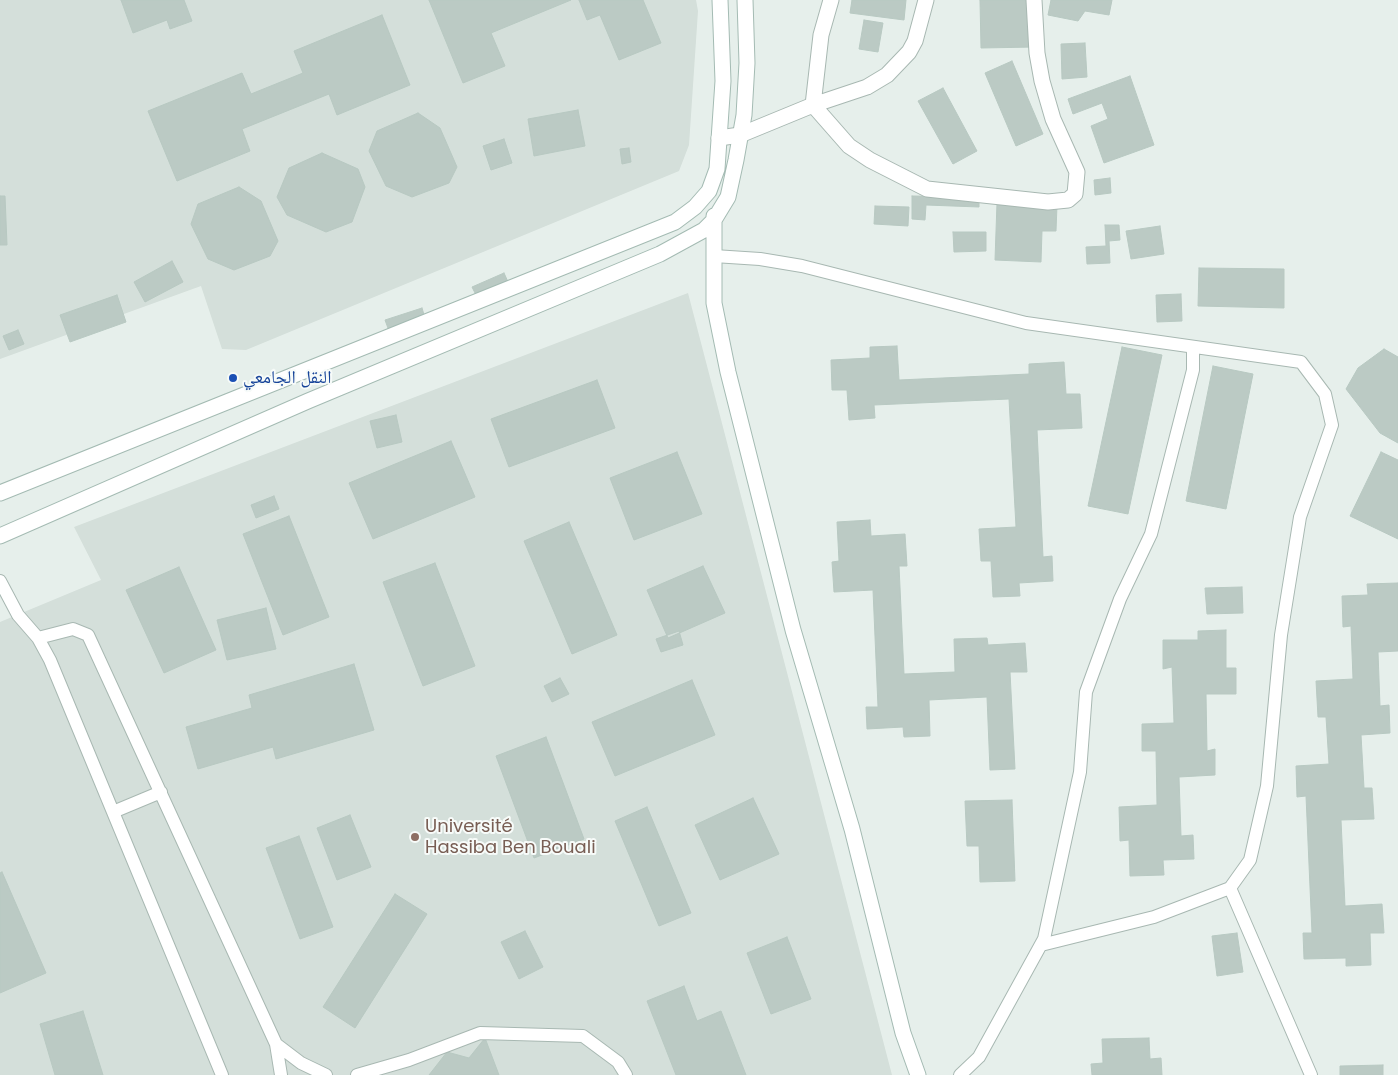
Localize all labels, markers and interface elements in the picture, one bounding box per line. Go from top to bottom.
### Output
place label: النقل الجامعي [243,367,331,389]
marker: النقل الجامعي [227,372,239,384]
place label: Université Hassiba Ben Bouali [425,816,596,859]
marker: Université Hassiba Ben Bouali [409,831,421,843]

